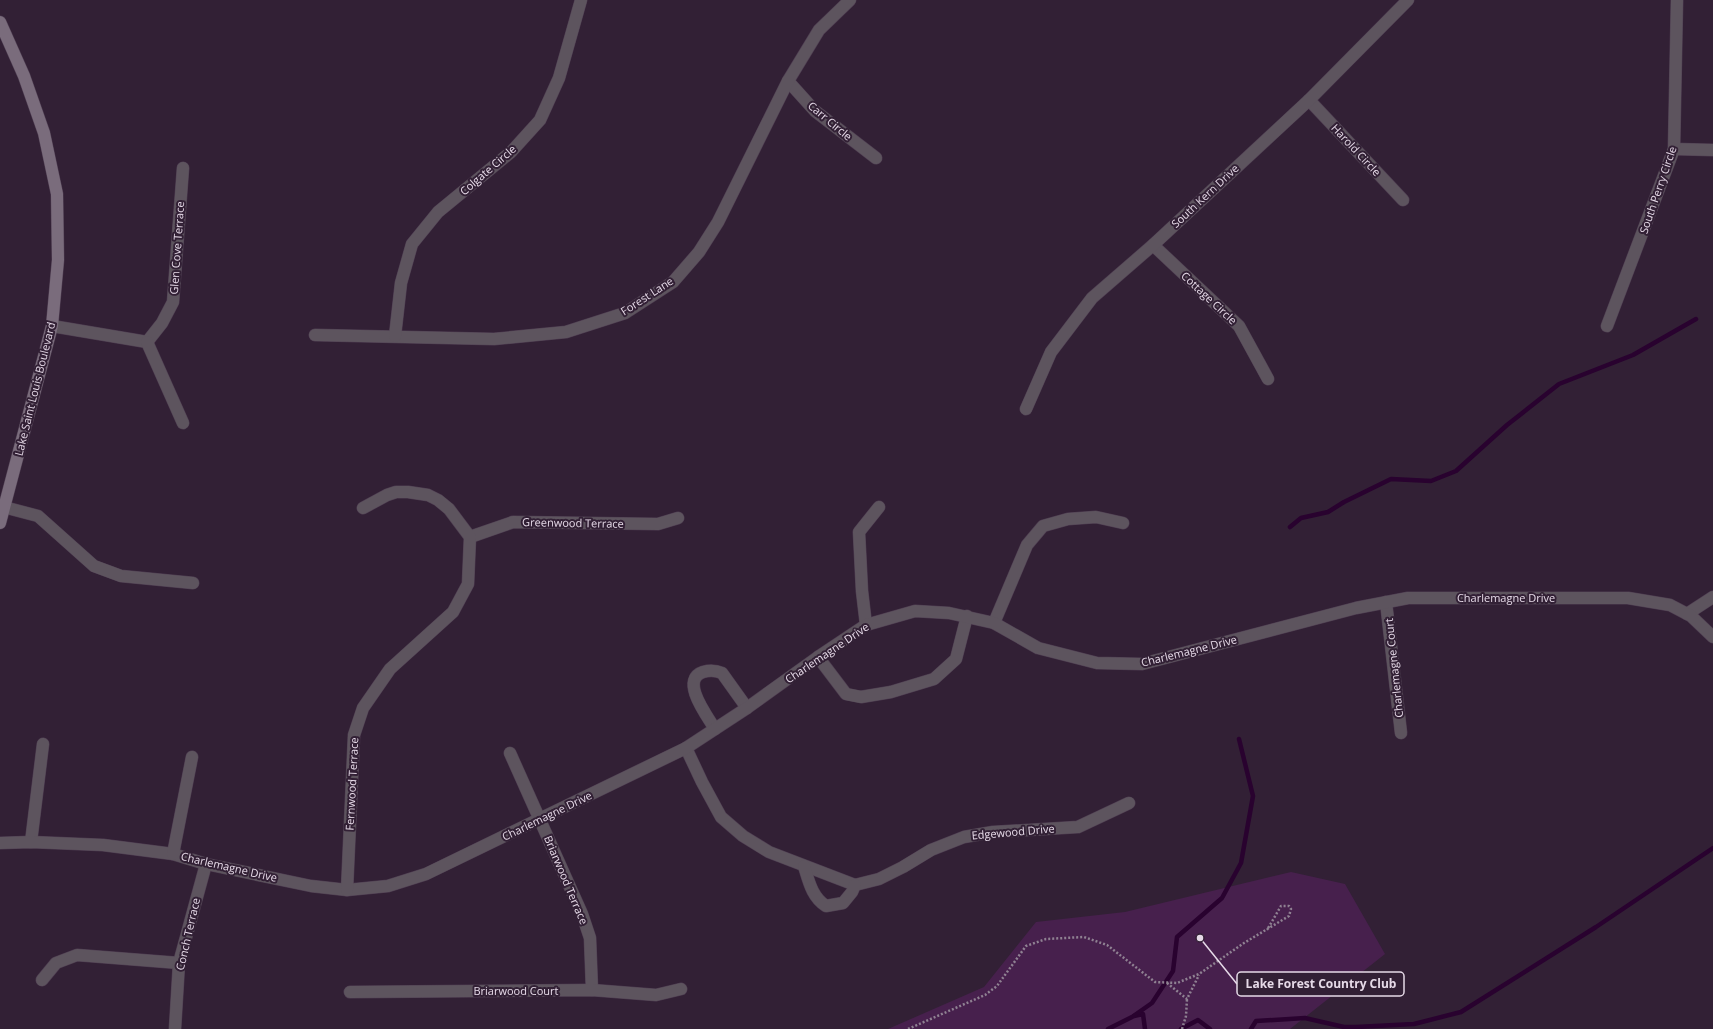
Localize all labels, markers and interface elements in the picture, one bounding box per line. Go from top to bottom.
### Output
street label: Carr Circle [805,98,856,144]
street label: Harold Circle [1328,120,1384,179]
street label: Colgate Circle [456,141,519,198]
street label: South Perry Circle [1636,144,1680,236]
street label: South Kern Drive [1168,161,1242,231]
street label: Glen Cove Terrace [166,201,187,295]
street label: Cottage Circle [1178,268,1240,327]
street label: Forest Lane [618,273,676,318]
street label: Lake Saint Louis Boulevard [11,320,58,457]
street label: Greenwood Terrace [522,514,624,531]
street label: Charlemagne Drive [1457,590,1555,605]
street label: Charlemagne Court [1381,617,1406,719]
street label: Charlemagne Drive [782,619,872,686]
street label: Charlemagne Drive [1139,631,1238,670]
street label: Fernwood Terrace [342,737,361,831]
street label: Charlemagne Drive [499,787,594,844]
street label: Edgewood Drive [971,820,1055,843]
street label: Briarwood Terrace [541,833,592,927]
street label: Charlemagne Drive [180,848,279,885]
street label: Conch Terrace [172,896,203,972]
callout: Lake Forest Country Club [1237,972,1404,996]
text: Lake Forest Country Club [1246,975,1397,992]
street label: Briarwood Court [473,983,559,998]

